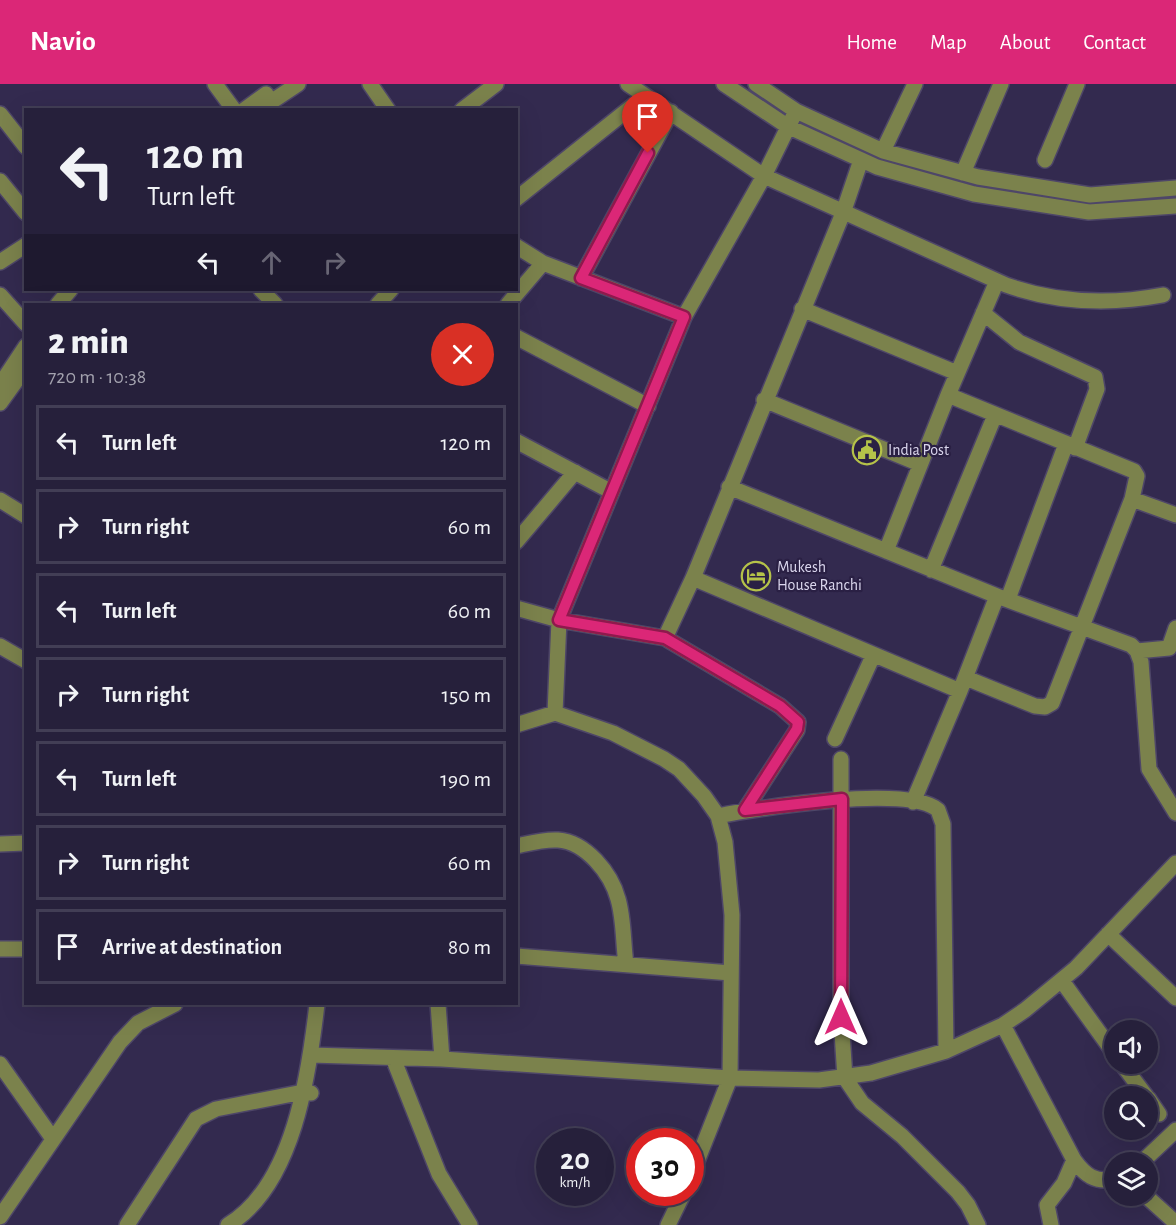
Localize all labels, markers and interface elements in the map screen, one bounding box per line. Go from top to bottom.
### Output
text: Navio [30,28,96,56]
text: Home [846,32,897,53]
text: Map [930,32,967,53]
text: About [1000,32,1050,53]
text: Contact [1083,32,1146,53]
pin [622,91,673,153]
icon: arrive [631,100,664,133]
icon: left [48,132,126,210]
text: 120 m [147,134,244,176]
text: Turn left [147,183,235,210]
icon: left [192,246,225,279]
icon: ahead [255,246,288,279]
icon: right [318,246,351,279]
button: close [431,323,494,386]
text: 2 min [48,324,129,360]
text: 720 m · 10:38 [48,367,146,387]
icon: left [51,426,84,459]
text: Turn left [102,432,176,454]
text: 120 m [441,432,491,454]
public building icon: India Post [851,434,883,466]
place label: India Post [888,442,949,458]
icon: right [51,510,84,543]
text: Turn right [102,516,189,538]
text: 60 m [448,516,491,538]
place label: Mukesh House Ranchi [777,559,862,593]
hotel icon: Mukesh House Ranchi [740,560,772,592]
icon: left [51,594,84,627]
text: Turn left [102,600,176,622]
text: 60 m [448,600,491,622]
icon: right [51,678,84,711]
text: Turn right [102,684,189,706]
text: 150 m [441,684,491,706]
icon: left [51,762,84,795]
text: Turn left [102,768,176,790]
text: 190 m [440,768,491,790]
icon: right [51,846,84,879]
text: Turn right [102,852,189,874]
text: 60 m [448,852,491,874]
icon: arrive [51,930,84,963]
text: Arrive at destination [102,936,282,958]
text: 80 m [448,936,491,958]
position arrow [809,985,873,1049]
map controls [1104,1020,1158,1206]
button: sound [1104,1020,1158,1074]
button: search [1104,1086,1158,1140]
speed limit sign: 30 [626,1128,704,1206]
text: 20 [560,1145,590,1175]
button: layers [1104,1152,1158,1206]
text: km/h [560,1175,590,1190]

